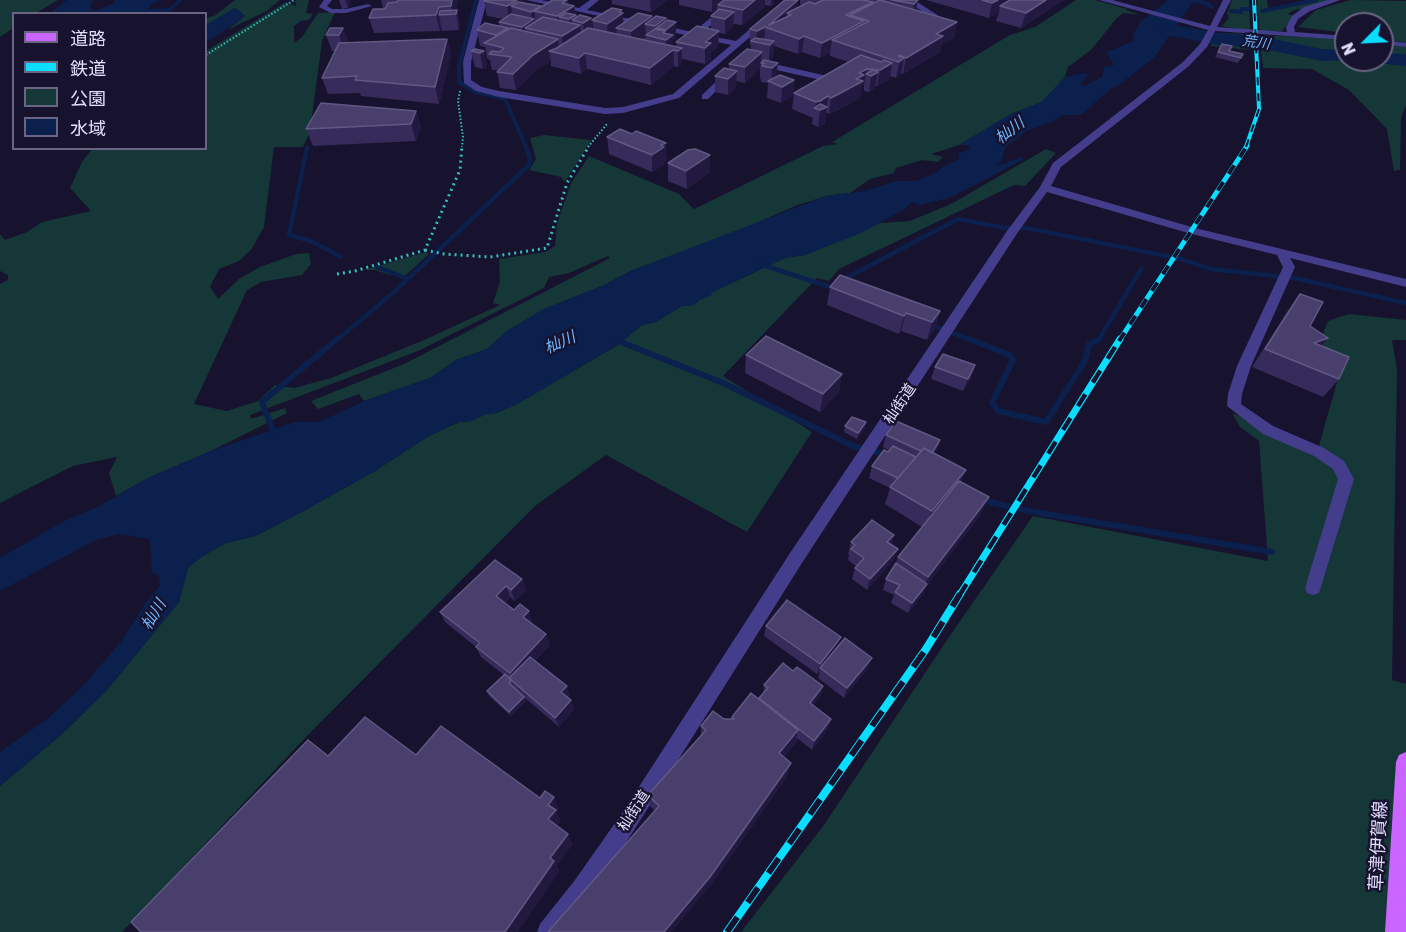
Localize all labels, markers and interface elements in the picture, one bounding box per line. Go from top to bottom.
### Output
legend [12,12,207,150]
north arrow [1334,12,1394,72]
text: 道路 [70,28,106,50]
water label: 荒川 [1241,33,1271,53]
text: N [1338,40,1360,58]
text: 鉄道 [70,58,106,80]
text: 公園 [70,88,106,110]
water label: 杣川 [991,114,1029,148]
text: 水域 [70,118,106,140]
water label: 杣川 [541,328,579,358]
street label: 杣街道 [880,380,920,428]
water label: 杣川 [138,596,170,634]
street label: 杣街道 [614,787,654,835]
street label: 草津伊賀線 [1366,800,1392,892]

